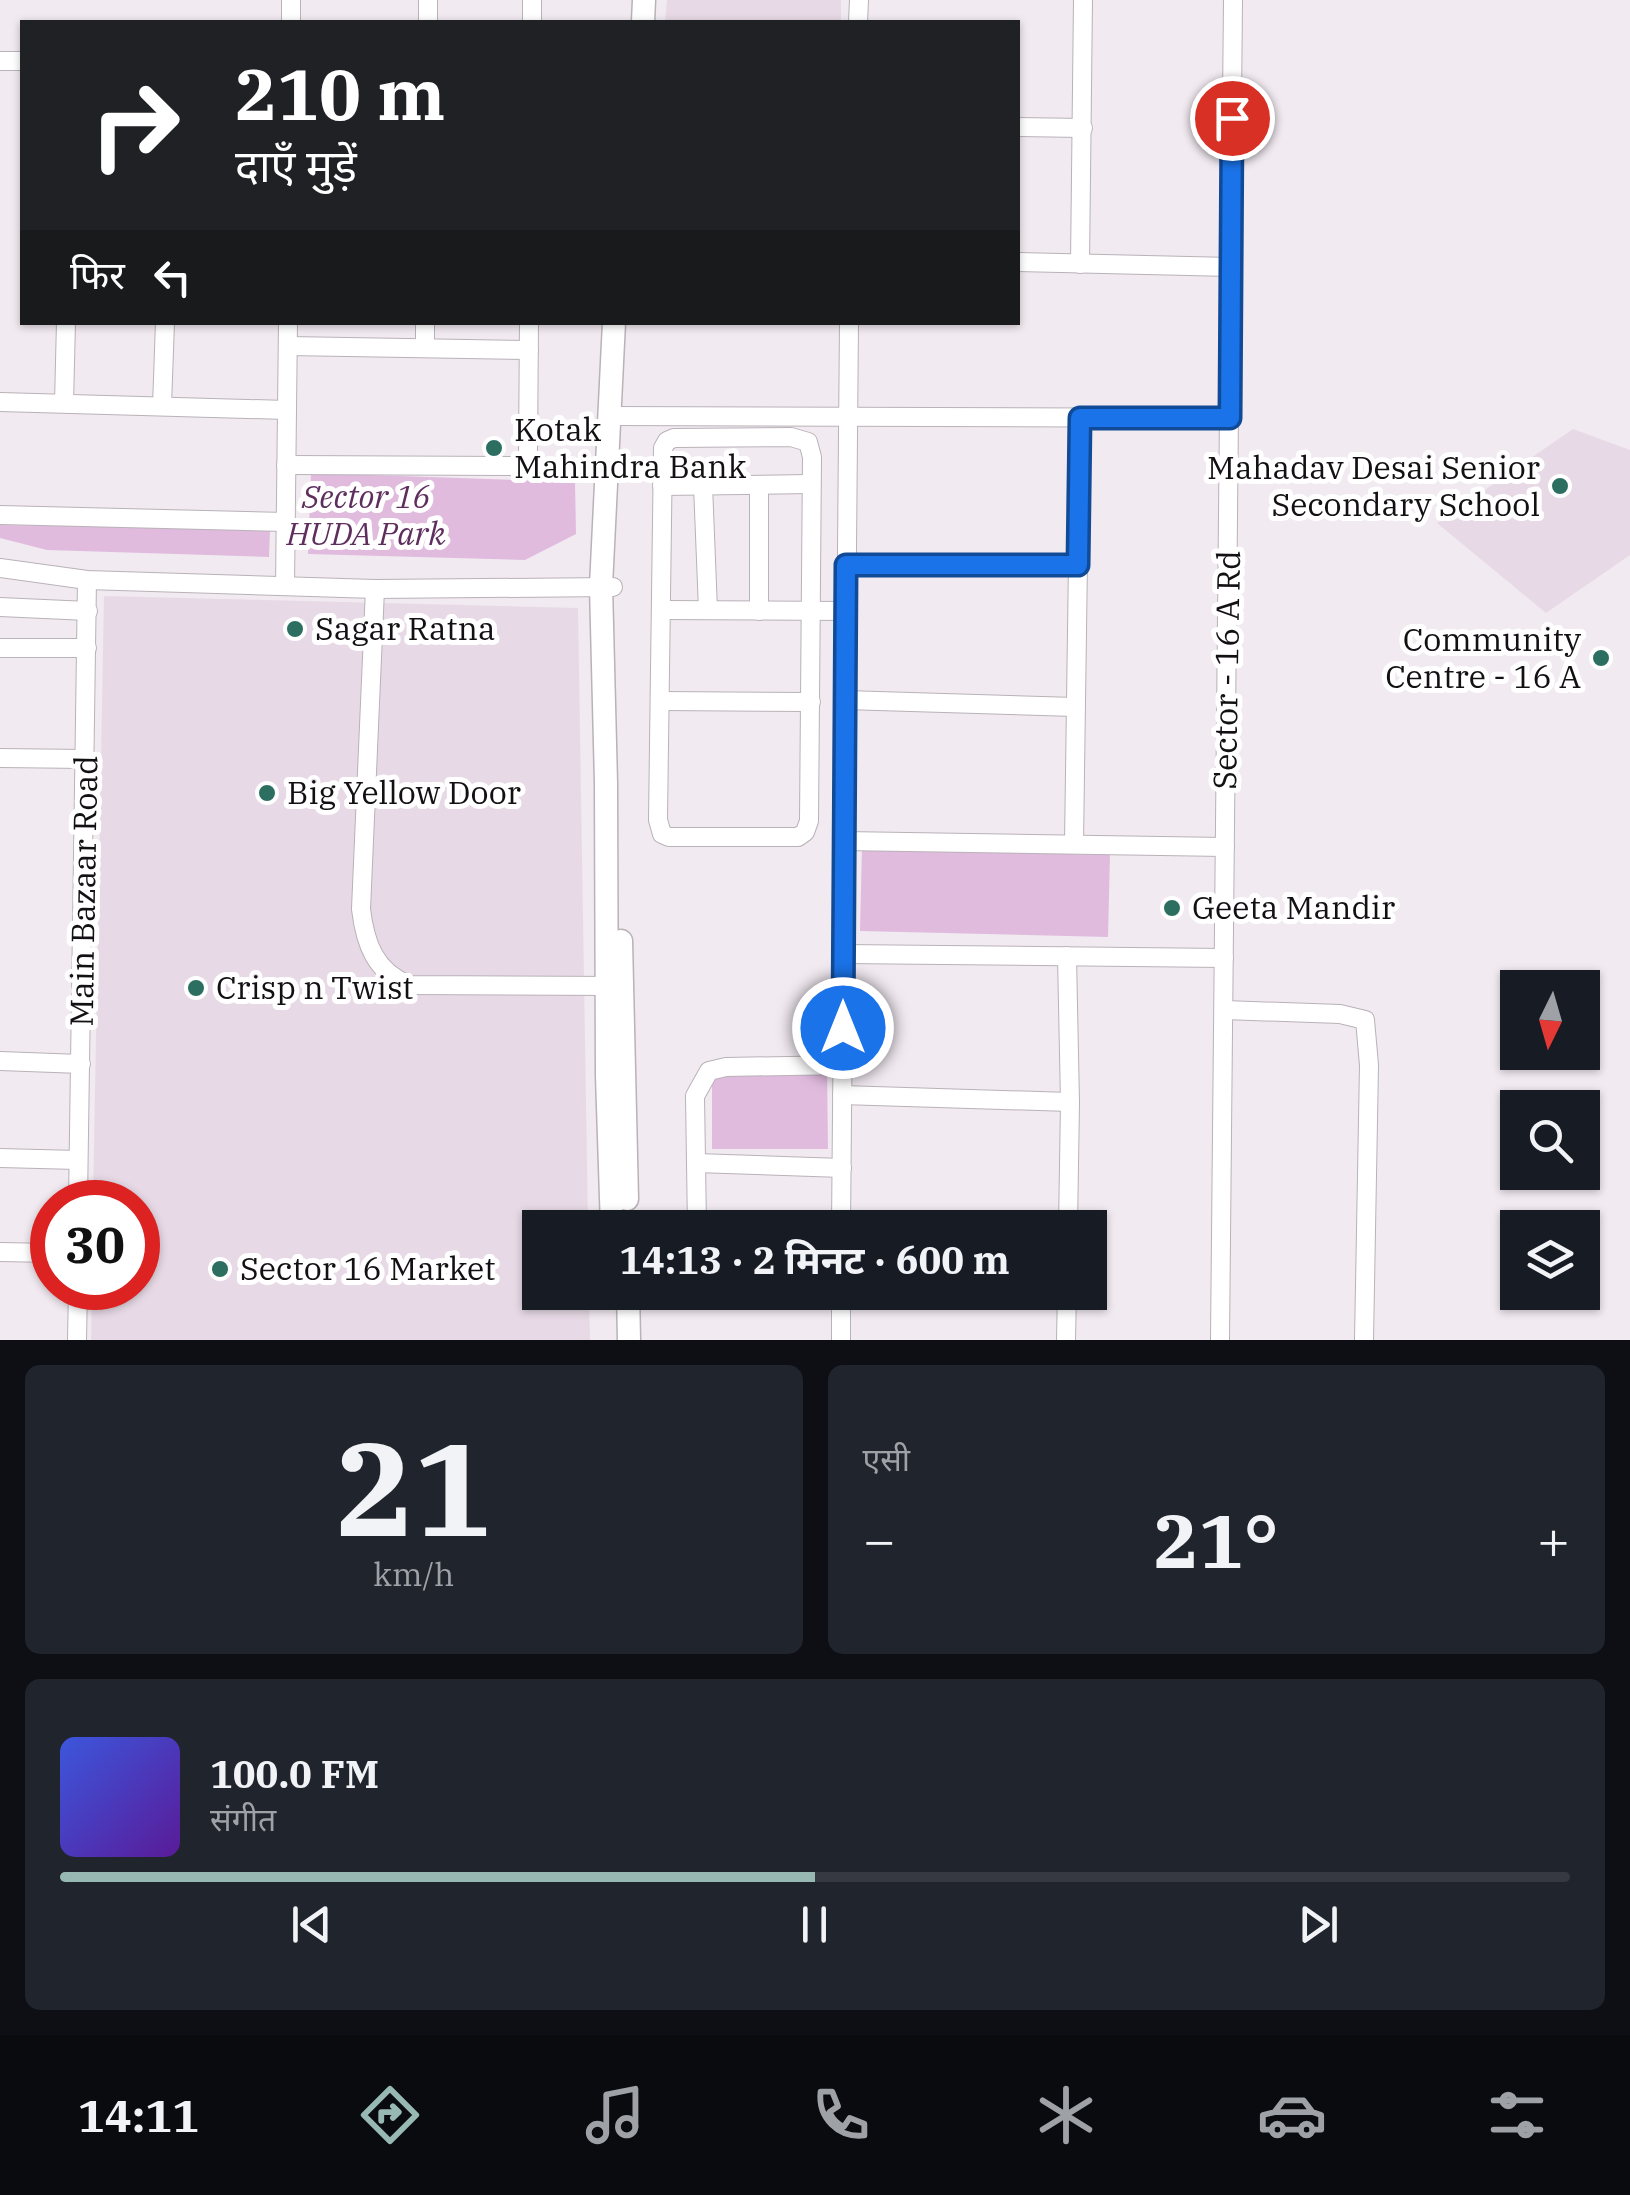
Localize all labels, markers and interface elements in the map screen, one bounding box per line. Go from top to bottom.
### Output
text: 210 m [235,48,445,139]
icon: right [70,60,200,190]
pin [1190,76,1275,161]
icon: arrive [1205,91,1260,146]
text: दाएँ मुड़ें [235,136,357,194]
text: फिर [70,250,125,299]
icon: left [145,250,200,305]
place label: Kotak Mahindra Bank [514,408,747,487]
marker: Kotak Mahindra Bank [483,437,505,459]
place label: Mahadav Desai Senior Secondary School [1207,446,1540,525]
park label: Sector 16 HUDA Park [285,475,446,554]
marker: Mahadav Desai Senior Secondary School [1549,475,1571,497]
street label: Sector - 16 A Rd [1203,550,1249,790]
place label: Sagar Ratna [315,607,495,649]
marker: Sagar Ratna [284,618,306,640]
place label: Community Centre - 16 A [1385,618,1582,697]
marker: Community Centre - 16 A [1590,647,1612,669]
street label: Main Bazaar Road [60,755,106,1027]
place label: Big Yellow Door [287,771,521,813]
marker: Big Yellow Door [256,782,278,804]
place label: Geeta Mandir [1192,886,1395,928]
marker: Geeta Mandir [1161,897,1183,919]
place label: Crisp n Twist [216,966,414,1008]
north arrow [1500,970,1600,1070]
map controls [1500,970,1600,1310]
position arrow [791,976,895,1080]
marker: Crisp n Twist [185,977,207,999]
button: search [1500,1090,1600,1190]
speed limit sign: 30 [30,1180,160,1310]
button: layers [1500,1210,1600,1310]
text: 14:13 · 2 मिनट · 600 m [619,1235,1010,1284]
place label: Sector 16 Market [240,1247,495,1289]
marker: Sector 16 Market [209,1258,231,1280]
text: 21 [336,1403,492,1572]
text: एसी [863,1438,910,1480]
text: 21° [1154,1491,1279,1589]
text: − [863,1504,896,1575]
text: + [1537,1504,1570,1575]
text: km/h [373,1553,454,1595]
text: 100.0 FM [210,1749,379,1798]
text: संगीत [210,1798,276,1840]
icon: previous [284,1897,339,1952]
icon: pause [787,1897,842,1952]
icon: next [1291,1897,1346,1952]
icon: directions [355,2080,425,2150]
icon: music [580,2080,650,2150]
icon: phone [806,2080,876,2150]
icon: climate [1031,2080,1101,2150]
icon: car [1257,2080,1327,2150]
icon: filters [1482,2080,1552,2150]
text: 14:11 [78,2086,199,2144]

